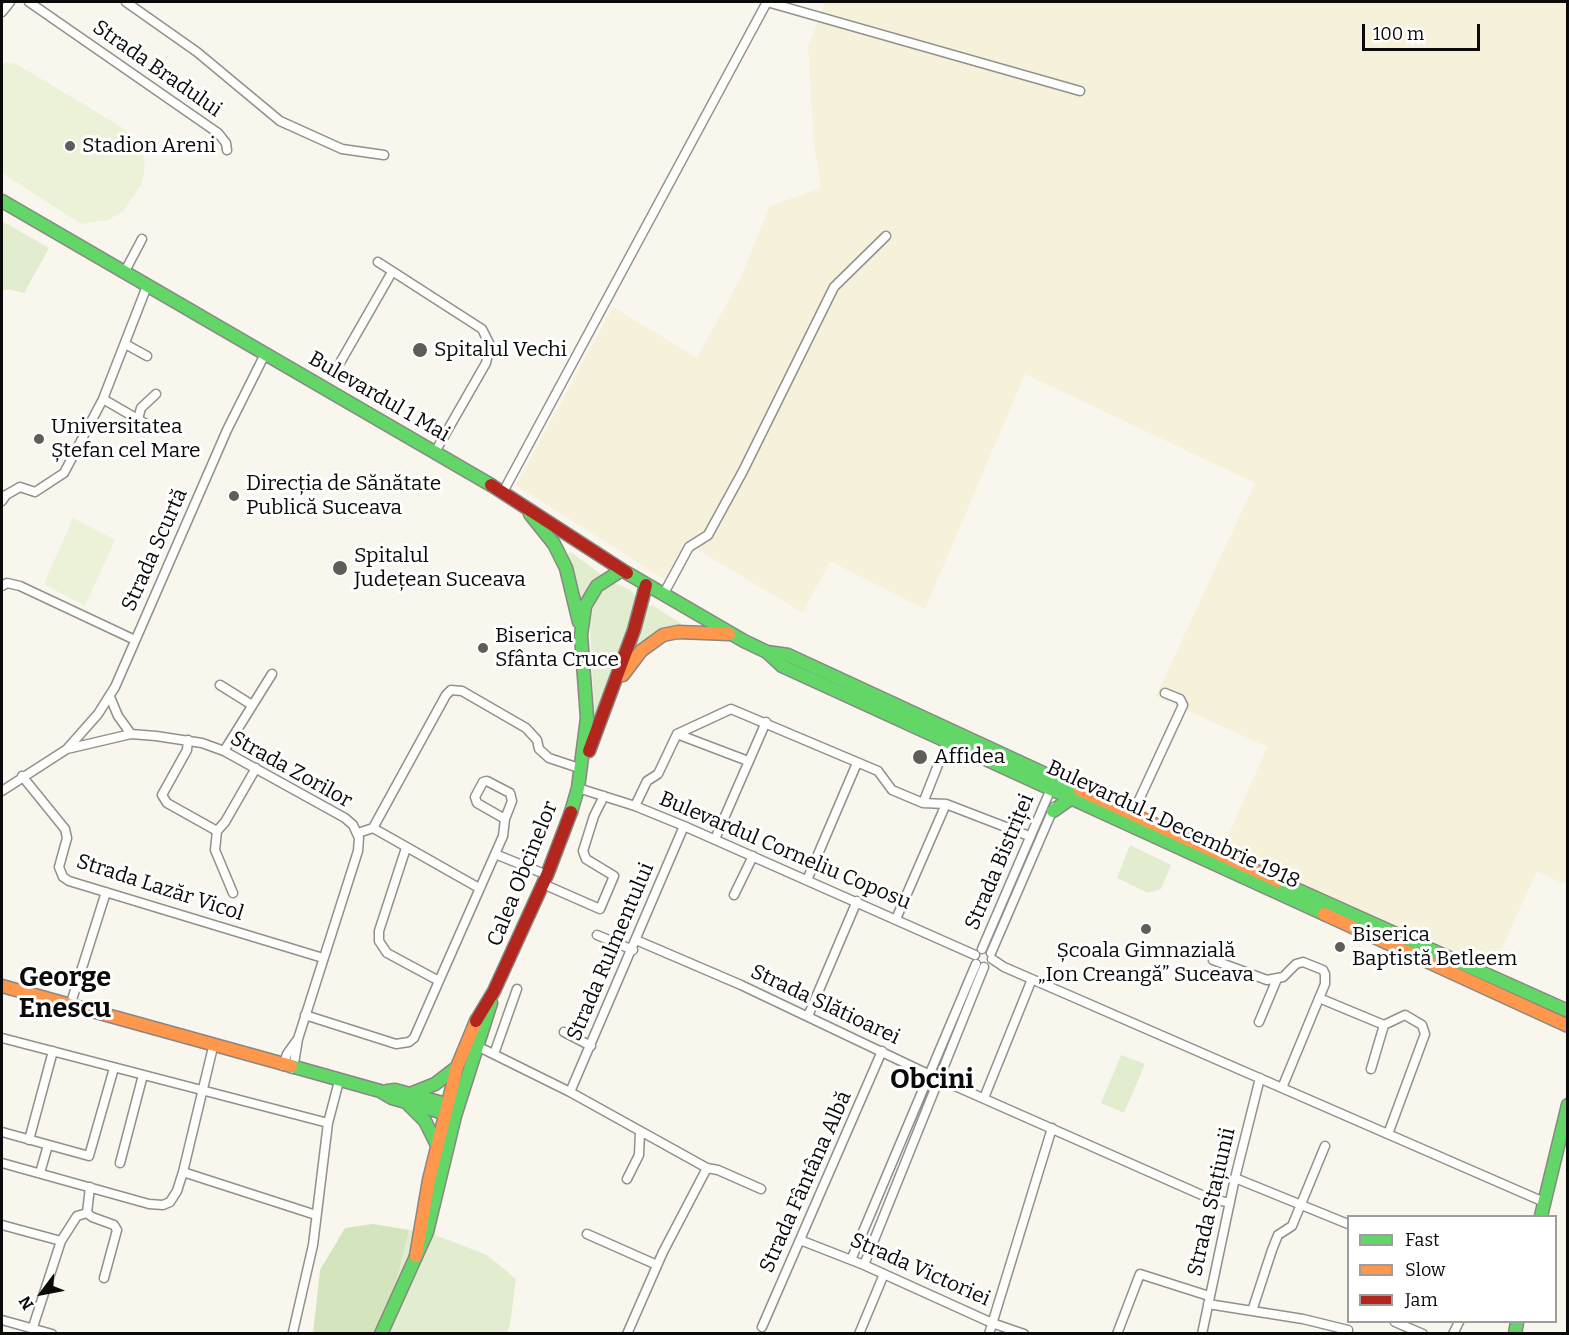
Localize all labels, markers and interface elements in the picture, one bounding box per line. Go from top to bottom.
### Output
scale bar [1365,12,1484,50]
street label: Strada Bradului [88,15,226,123]
text: 100 m [1373,23,1424,45]
place label: Stadion Areni [82,133,216,159]
marker: Stadion Areni [63,139,77,153]
place label: Spitalul Vechi [434,337,567,363]
marker: Spitalul Vechi [411,341,429,359]
street label: Bulevardul 1 Mai [304,346,454,448]
place label: Universitatea Ștefan cel Mare [51,414,201,464]
marker: Universitatea Ștefan cel Mare [32,432,46,446]
place label: Direcția de Sănătate Publică Suceava [246,471,441,521]
street label: Strada Scurtă [117,485,193,615]
marker: Direcția de Sănătate Publică Suceava [227,489,241,503]
place label: Spitalul Județean Suceava [354,543,526,593]
marker: Spitalul Județean Suceava [331,559,349,577]
place label: Biserica Sfânta Cruce [495,623,619,673]
marker: Biserica Sfânta Cruce [476,641,490,655]
street label: Strada Zorilor [226,726,356,814]
place label: Affidea [934,744,1005,770]
marker: Affidea [911,748,929,766]
street label: Bulevardul 1 Decembrie 1918 [1043,755,1303,895]
street label: Bulevardul Corneliu Coposu [655,786,915,916]
street label: Strada Bistriței [960,790,1040,934]
street label: Calea Obcinelor [482,798,564,950]
street label: Strada Lazăr Vicol [73,849,247,927]
street label: Strada Rulmentului [562,859,660,1045]
marker: Școala Gimnazială „Ion Creangă” Suceava [1139,922,1153,936]
place label: Biserica Baptistă Betleem [1352,922,1517,972]
place label: Școala Gimnazială „Ion Creangă” Suceava [1038,938,1254,988]
marker: Biserica Baptistă Betleem [1333,940,1347,954]
street label: Strada Slătioarei [746,959,904,1051]
district label: George Enescu [19,962,111,1025]
district label: Obcini [890,1064,974,1096]
street label: Strada Fântâna Albă [755,1087,857,1277]
street label: Strada Stațiunii [1183,1125,1241,1279]
legend [1347,1215,1557,1323]
street label: Strada Victoriei [846,1228,994,1312]
text: Fast [1405,1229,1440,1251]
text: Slow [1405,1259,1445,1281]
north arrow [12,1263,72,1323]
text: Jam [1405,1289,1438,1311]
text: N [15,1293,38,1313]

